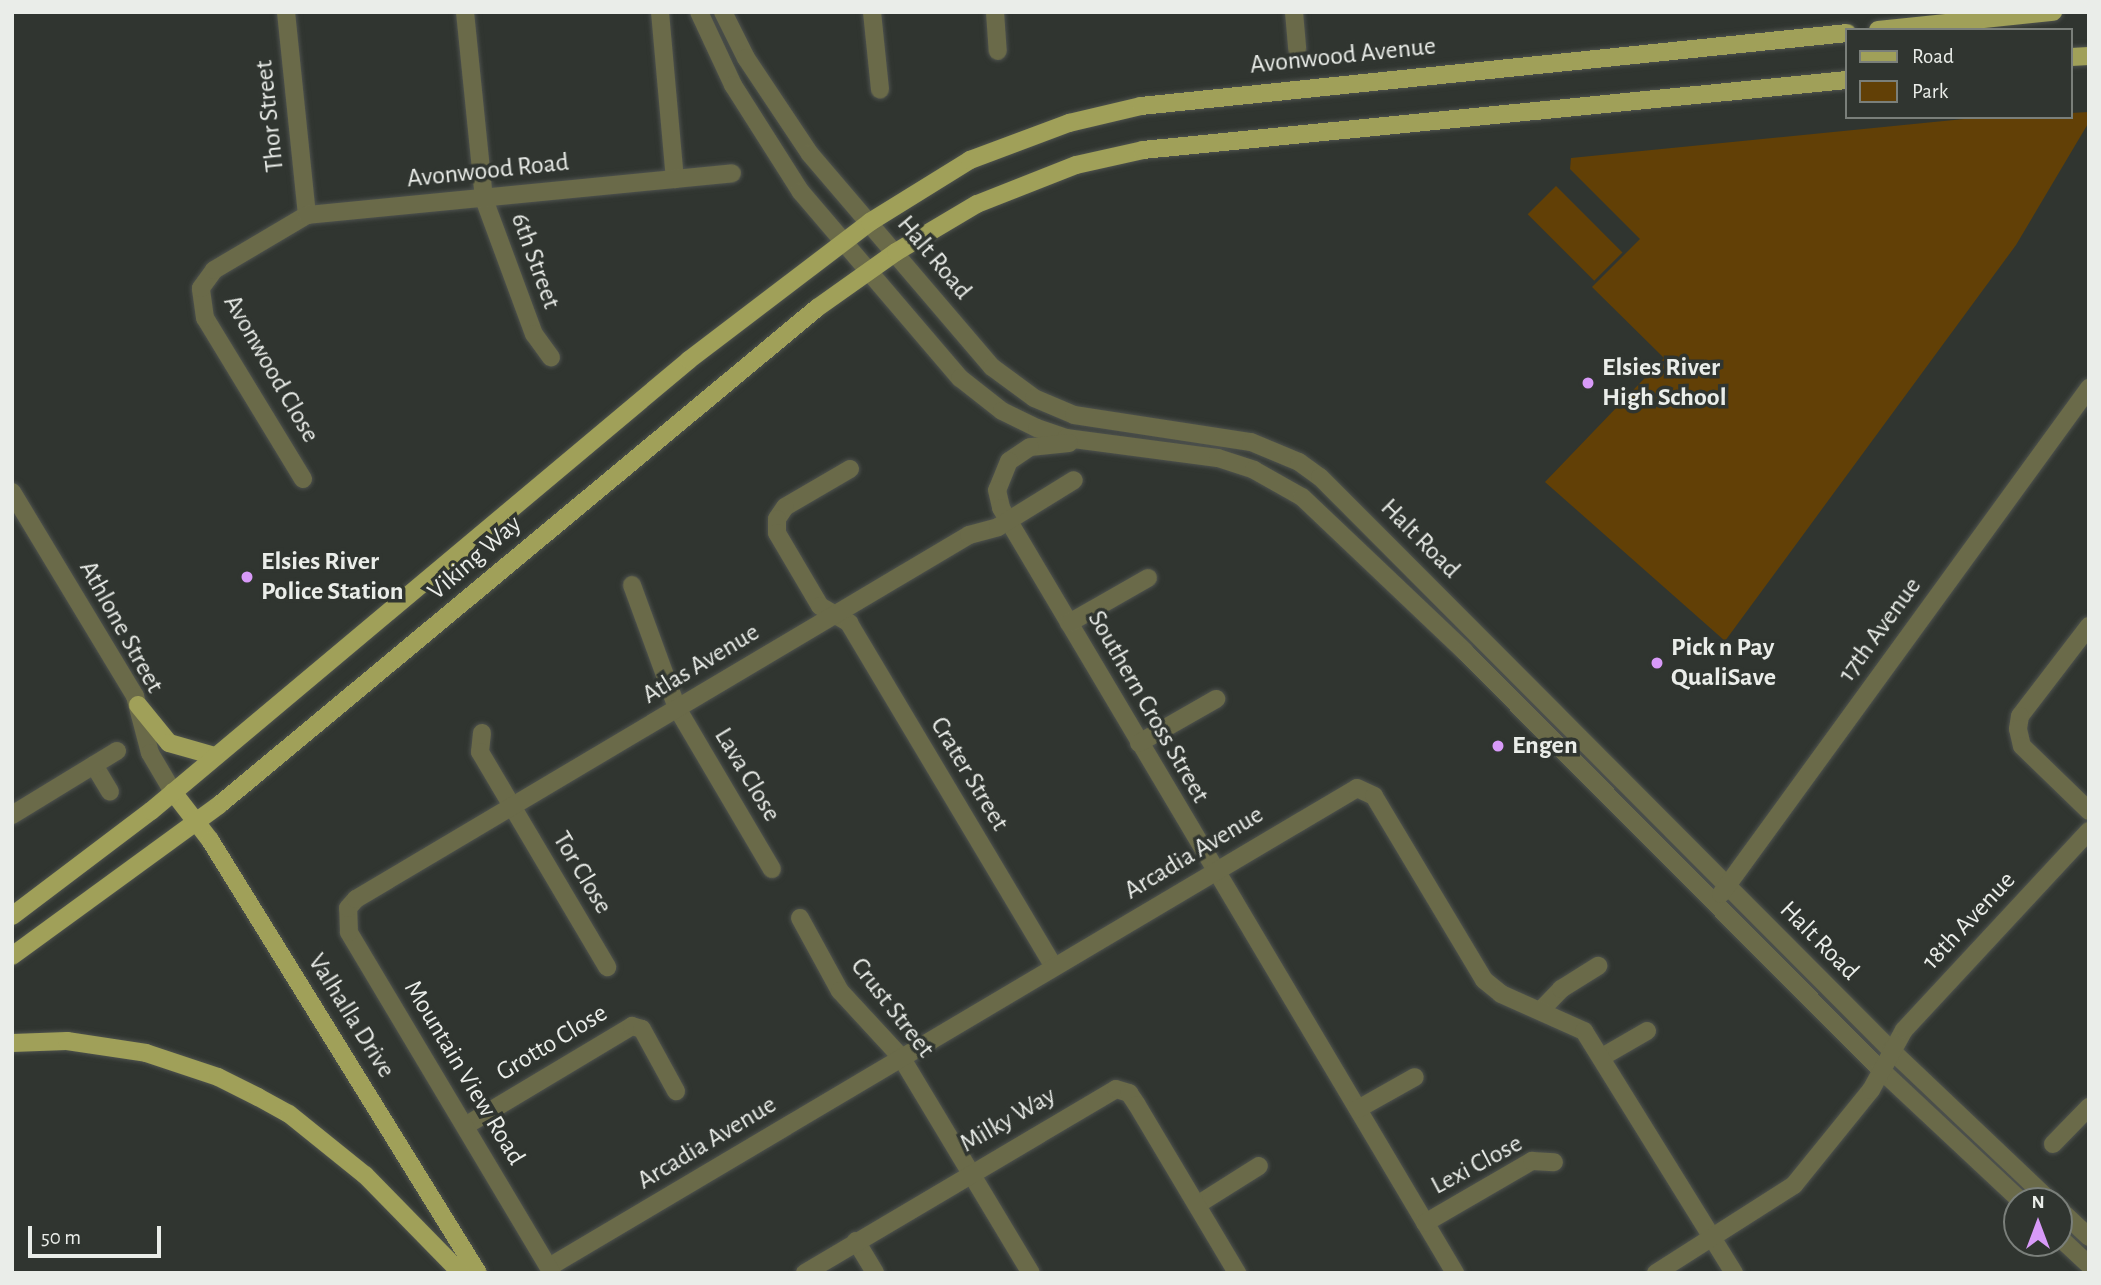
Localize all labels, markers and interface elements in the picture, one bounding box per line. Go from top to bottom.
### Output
legend [1846,28,2073,119]
street label: Avonwood Avenue [1248,31,1438,81]
text: Road [1912,46,1954,67]
street label: Thor Street [249,58,291,174]
text: Park [1912,81,1948,102]
street label: Avonwood Road [405,147,571,195]
street label: 6th Street [503,209,567,313]
street label: Halt Road [890,210,978,306]
street label: Avonwood Close [216,290,326,448]
place label: Elsies River High School [1602,352,1726,414]
marker: Elsies River High School [1580,375,1596,391]
street label: Halt Road [1374,493,1466,585]
street label: Viking Way [422,509,528,607]
place label: Elsies River Police Station [261,546,404,608]
street label: Athlone Street [72,556,170,698]
marker: Elsies River Police Station [239,569,255,585]
street label: 17th Avenue [1832,572,1928,688]
street label: Southern Cross Street [1080,605,1216,809]
street label: Atlas Avenue [637,617,765,711]
place label: Pick n Pay QualiSave [1671,632,1776,694]
marker: Pick n Pay QualiSave [1649,655,1665,671]
street label: Crater Street [923,712,1015,836]
street label: Lava Close [707,723,787,827]
place label: Engen [1512,730,1578,762]
marker: Engen [1490,738,1506,754]
street label: Arcadia Avenue [1119,799,1269,907]
street label: Tor Close [545,826,619,920]
street label: 18th Avenue [1916,865,2022,977]
street label: Halt Road [1773,895,1865,987]
street label: Valhalla Drive [301,948,401,1084]
street label: Crust Street [843,952,941,1064]
street label: Mountain View Road [397,975,531,1171]
street label: Grotto Close [491,998,613,1088]
street label: Milky Way [955,1080,1061,1160]
street label: Arcadia Avenue [632,1089,782,1197]
street label: Lexi Close [1426,1128,1528,1202]
north arrow [2003,1187,2073,1257]
text: N [2031,1193,2045,1212]
scale bar [32,1212,164,1256]
text: 50 m [41,1227,81,1248]

